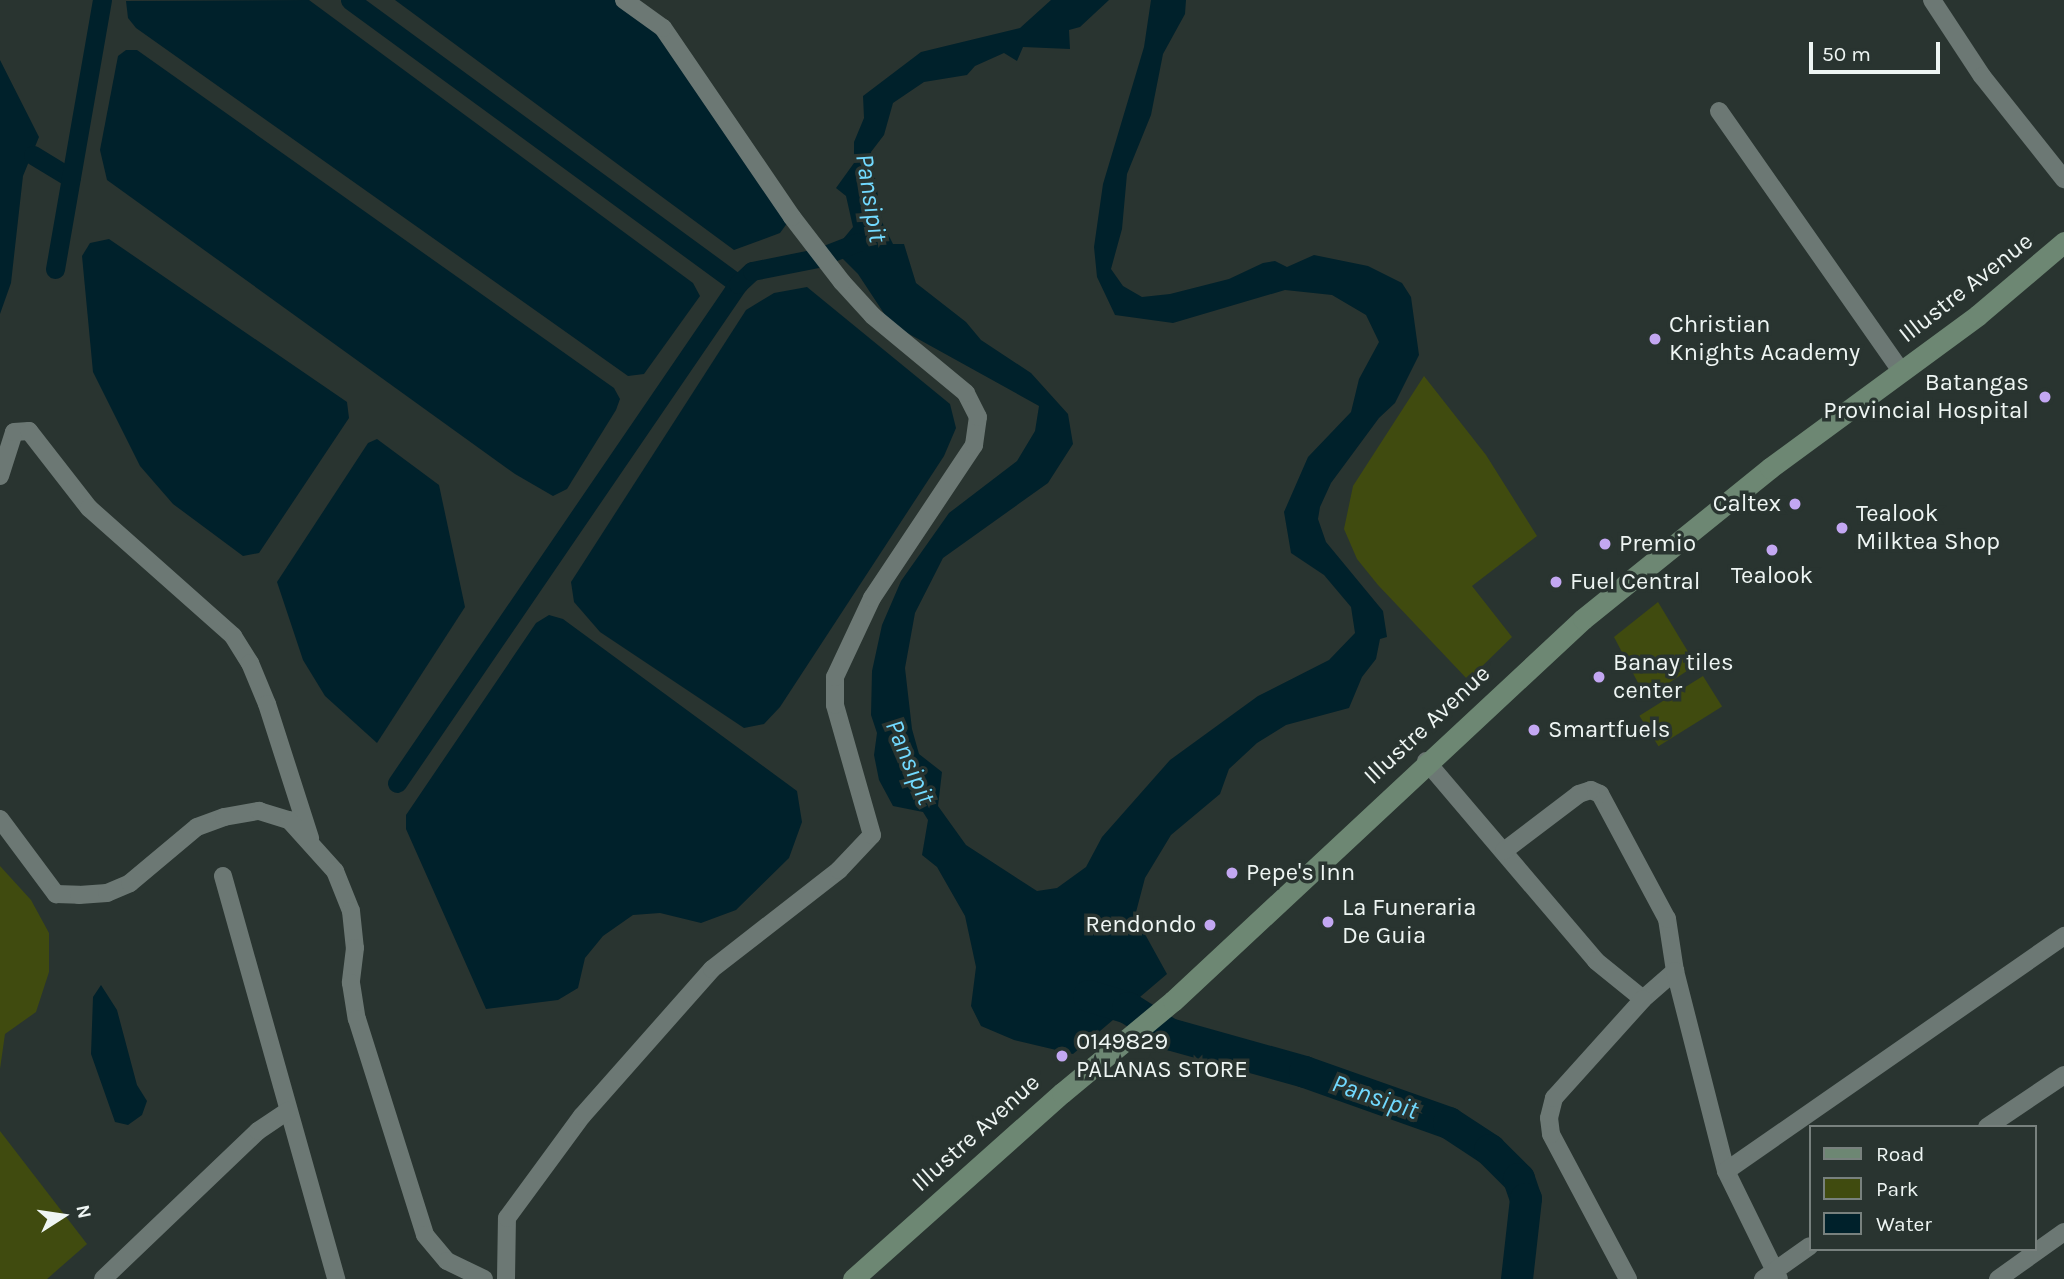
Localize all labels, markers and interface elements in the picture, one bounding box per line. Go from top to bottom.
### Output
scale bar [1812,28,1943,72]
text: 50 m [1822,42,1871,66]
water label: Pansipit [849,152,893,244]
street label: Illustre Avenue [1893,227,2039,349]
place label: Christian Knights Academy [1669,311,1860,367]
marker: Christian Knights Academy [1647,331,1663,347]
place label: Batangas Provincial Hospital [1823,369,2029,425]
marker: Batangas Provincial Hospital [2035,387,2055,407]
place label: Caltex [1713,490,1781,518]
marker: Caltex [1787,496,1803,512]
place label: Tealook Milktea Shop [1856,500,2000,556]
marker: Tealook Milktea Shop [1834,520,1850,536]
place label: Premio [1619,530,1696,558]
marker: Premio [1597,536,1613,552]
marker: Tealook [1764,542,1780,558]
place label: Tealook [1731,562,1813,590]
place label: Fuel Central [1570,568,1700,596]
marker: Fuel Central [1548,574,1564,590]
place label: Banay tiles center [1613,649,1734,705]
street label: Illustre Avenue [1358,659,1496,791]
marker: Banay tiles center [1591,669,1607,685]
water label: Pansipit [878,715,942,809]
place label: Smartfuels [1548,716,1670,744]
marker: Smartfuels [1526,722,1542,738]
place label: Pepe's Inn [1246,859,1355,887]
marker: Pepe's Inn [1224,865,1240,881]
place label: La Funeraria De Guia [1342,894,1476,950]
place label: Rendondo [1085,911,1196,939]
marker: La Funeraria De Guia [1320,914,1336,930]
marker: Rendondo [1202,917,1218,933]
place label: 0149829 PALANAS STORE [1076,1028,1248,1084]
marker: 0149829 PALANAS STORE [1054,1048,1070,1064]
street label: Illustre Avenue [906,1068,1046,1198]
water label: Pansipit [1328,1068,1422,1126]
legend [1808,1125,2036,1251]
text: Road [1876,1142,1924,1166]
text: Park [1876,1177,1919,1201]
north arrow [28,1181,98,1251]
text: N [71,1203,96,1221]
text: Water [1876,1212,1932,1236]

